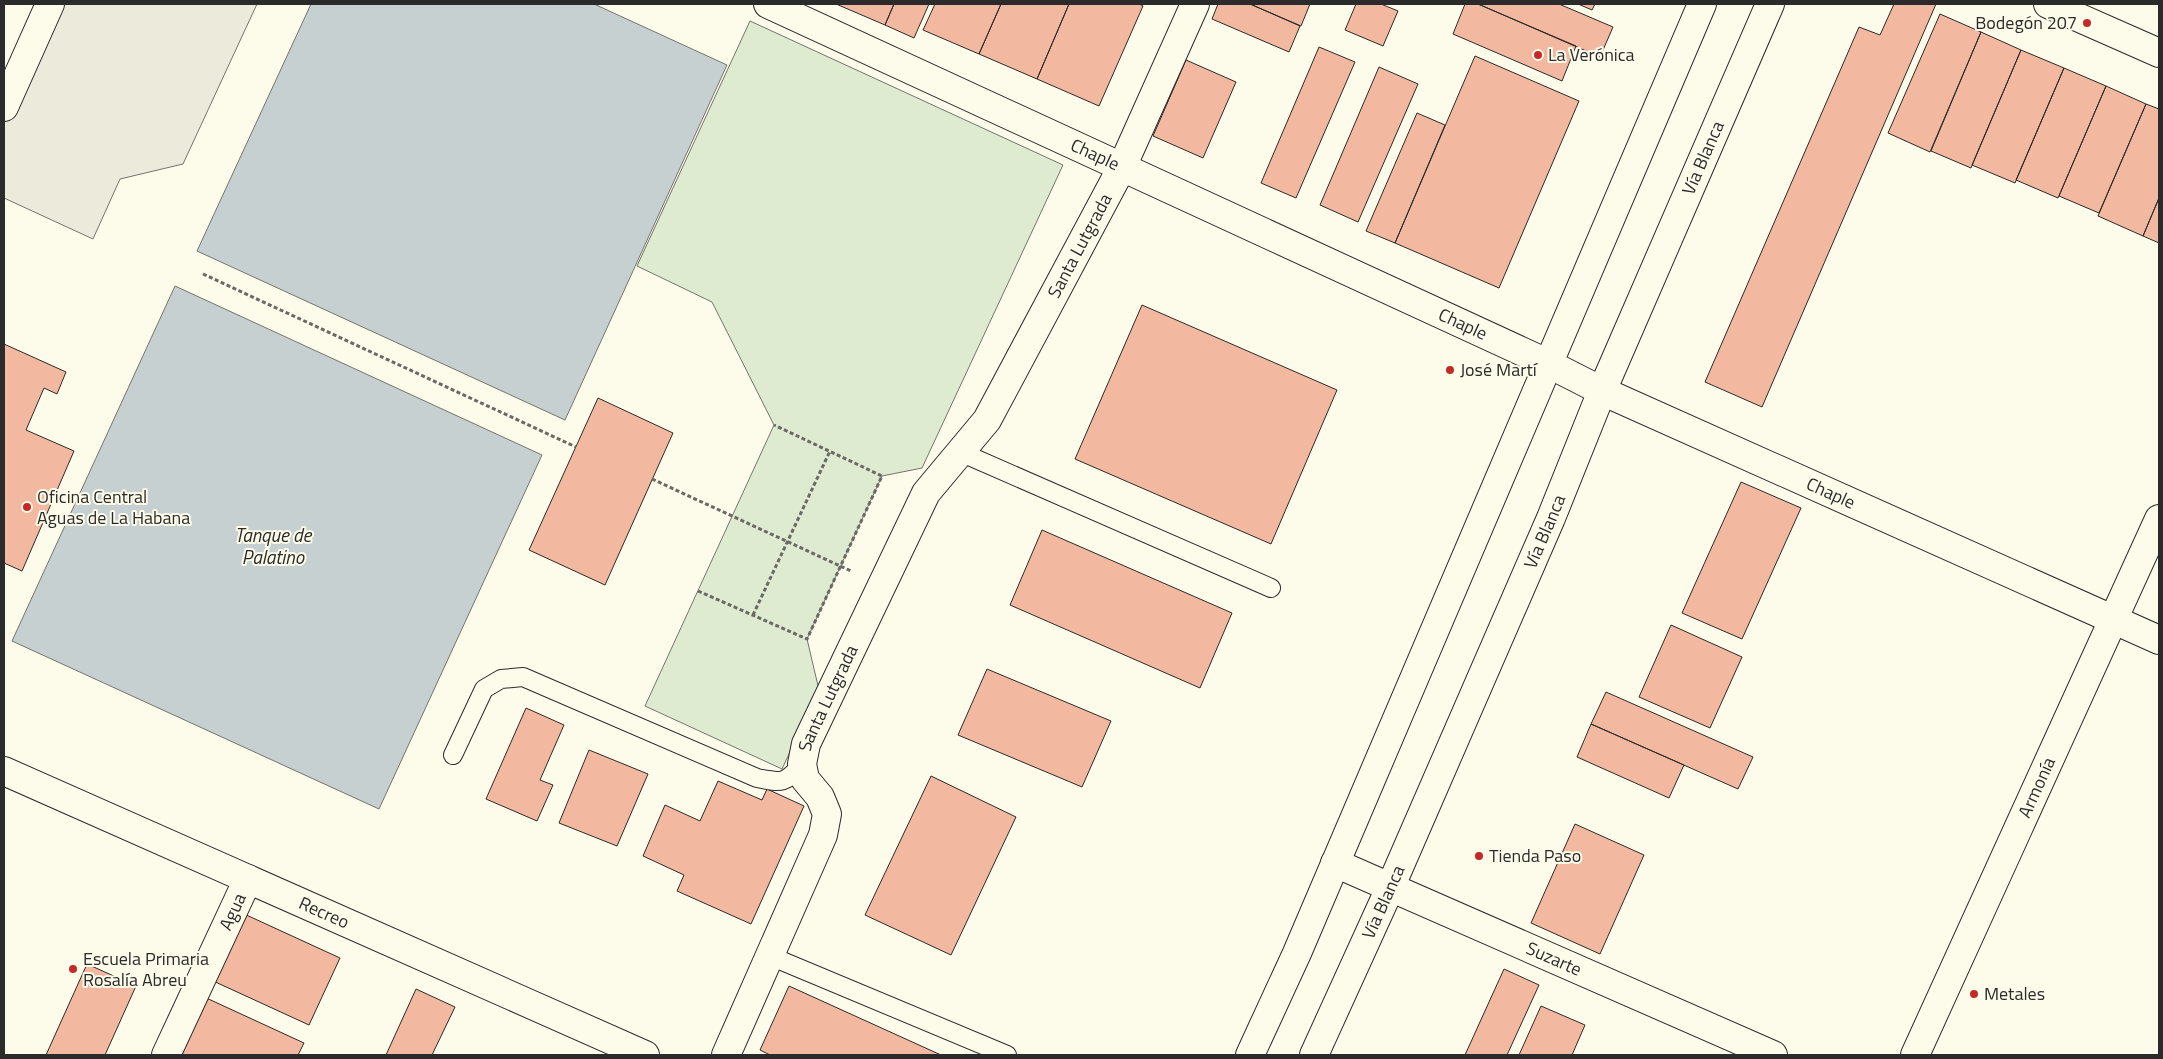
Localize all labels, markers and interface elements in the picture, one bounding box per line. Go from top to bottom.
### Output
place label: Bodegón 207 [1975,9,2077,36]
marker: Bodegón 207 [2081,17,2093,29]
place label: La Verónica [1548,41,1635,68]
marker: La Verónica [1532,49,1544,61]
street label: Vía Blanca [1675,116,1731,199]
street label: Chaple [1066,131,1124,177]
street label: Santa Lutgrada [1040,188,1119,303]
street label: Chaple [1434,301,1492,347]
place label: José Martí [1460,356,1539,383]
marker: José Martí [1444,364,1456,376]
street label: Chaple [1802,470,1860,516]
place label: Oficina Central Aguas de La Habana [37,483,190,531]
street label: Vía Blanca [1517,490,1572,573]
marker: Oficina Central Aguas de La Habana [21,501,33,513]
water label: Tanque de Palatino [235,520,312,571]
street label: Santa Lutgrada [791,640,864,753]
street label: Armonía [2011,752,2062,822]
place label: Tienda Paso [1489,842,1581,869]
marker: Tienda Paso [1473,850,1485,862]
street label: Vía Blanca [1355,861,1411,943]
street label: Agua [212,888,253,935]
street label: Recreo [295,889,354,935]
street label: Suzarte [1522,934,1586,983]
place label: Escuela Primaria Rosalía Abreu [83,945,209,993]
marker: Escuela Primaria Rosalía Abreu [67,963,79,975]
place label: Metales [1984,980,2045,1007]
marker: Metales [1968,988,1980,1000]

